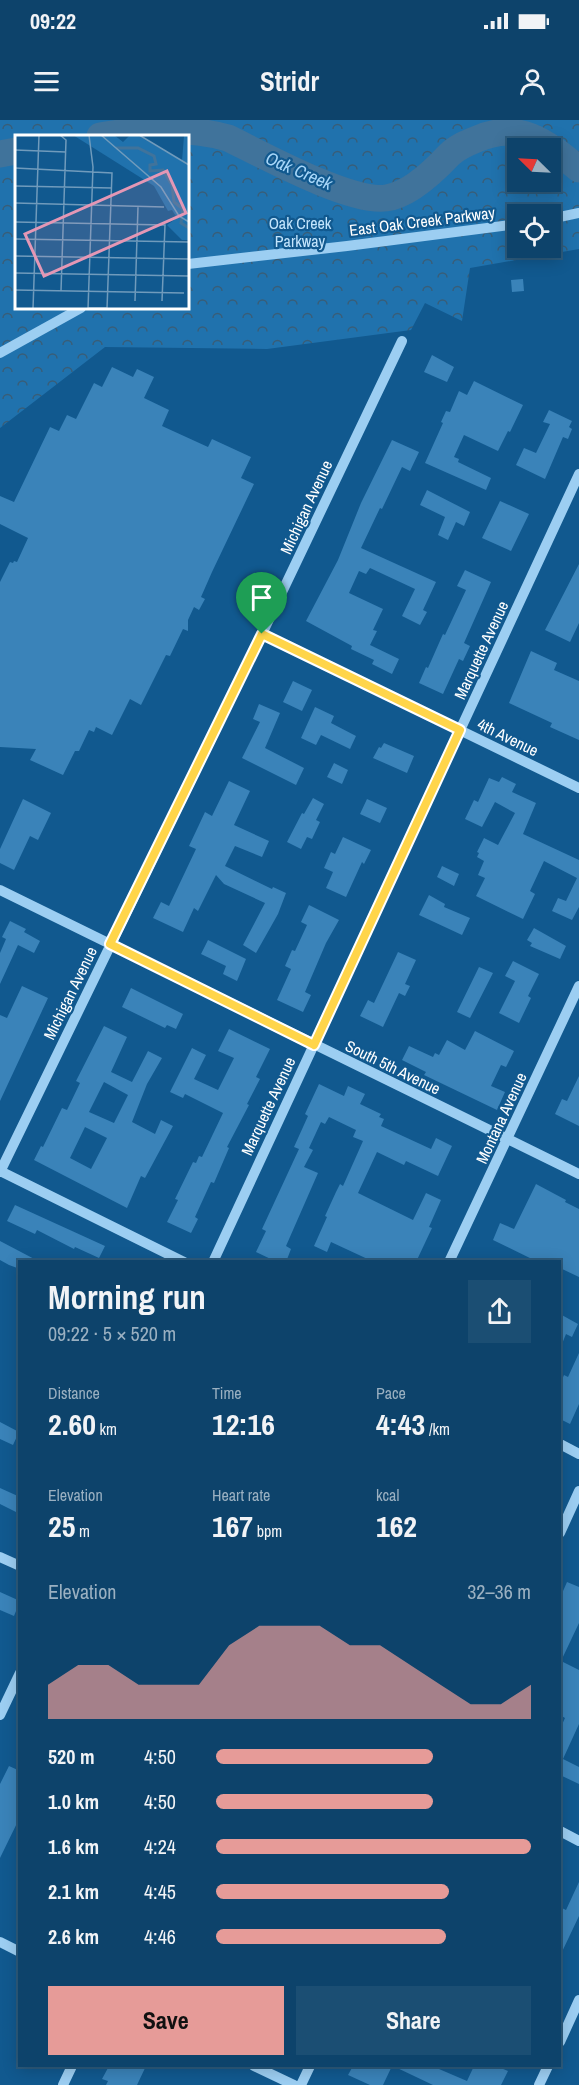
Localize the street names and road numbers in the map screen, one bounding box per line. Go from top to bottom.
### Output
street label: East Oak Creek Parkway [348,201,497,241]
street label: Michigan Avenue [275,457,337,557]
street label: Marquette Avenue [449,597,513,703]
street label: 4th Avenue [474,713,542,761]
street label: Michigan Avenue [38,943,102,1043]
street label: South 5th Avenue [342,1034,444,1100]
street label: Marquette Avenue [236,1053,300,1159]
street label: Montana Avenue [470,1069,532,1167]

